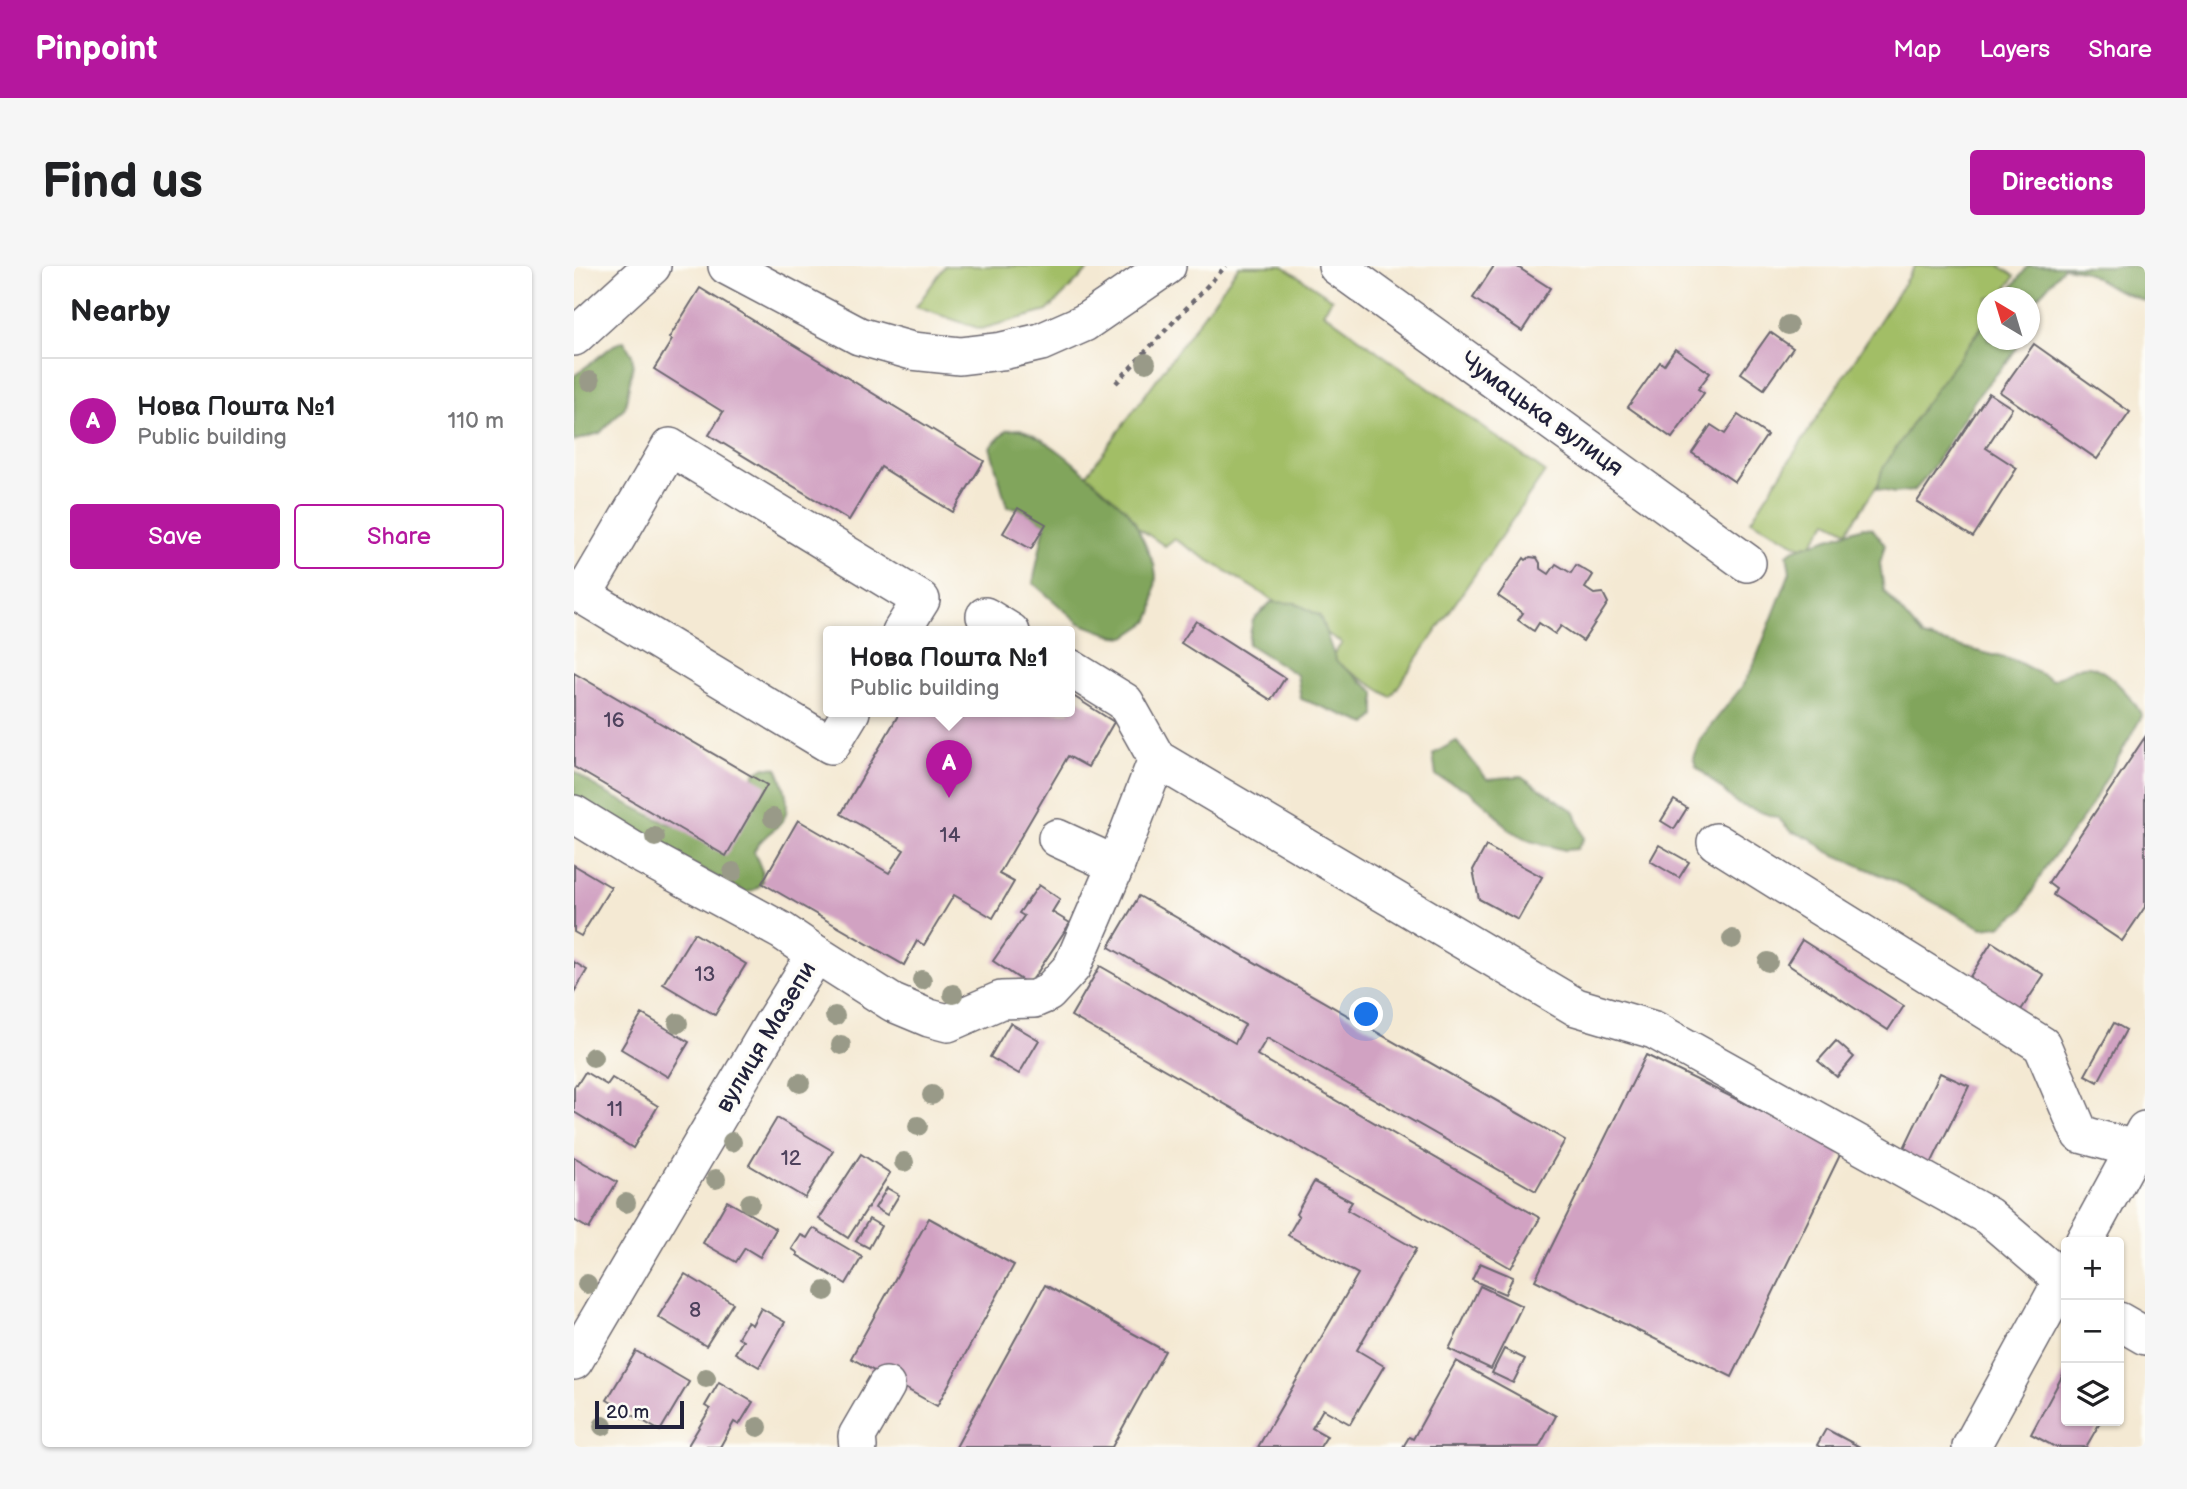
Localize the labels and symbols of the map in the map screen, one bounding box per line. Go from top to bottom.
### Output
north arrow [1977,287,2040,350]
street label: Чумацька вулиця [1455,345,1629,483]
house number: 16 [604,708,625,733]
pin: A [926,740,972,798]
house number: 14 [940,823,961,848]
street label: вулиця Мазепи [710,956,822,1118]
house number: 13 [694,962,716,987]
your location [1349,997,1383,1031]
house number: 11 [607,1097,623,1122]
house number: 12 [781,1146,802,1171]
house number: 8 [689,1298,701,1323]
scale bar [595,1398,684,1430]

